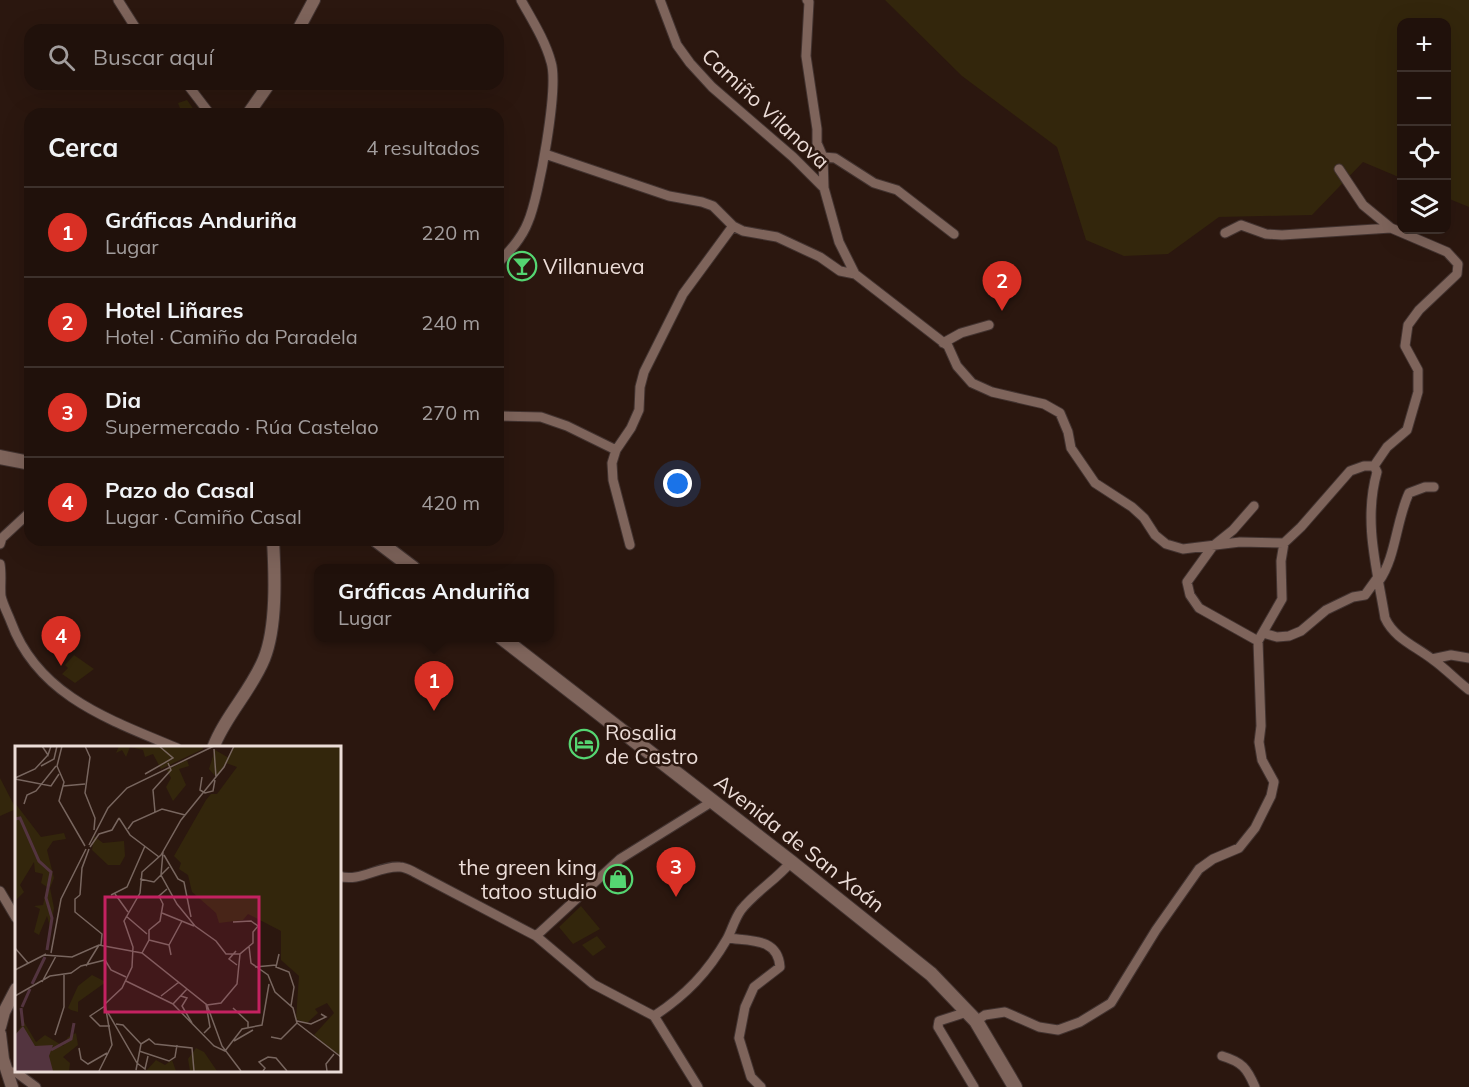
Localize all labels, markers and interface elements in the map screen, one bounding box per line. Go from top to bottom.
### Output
map controls [1397,18,1451,234]
button: + [1397,18,1451,72]
search box [24,24,504,90]
icon: search [45,41,78,74]
street label: Camiño Vilanova [697,42,835,174]
text: Buscar aquí [93,43,214,71]
button: − [1397,72,1451,126]
button: locate [1397,126,1451,180]
text: Cerca [48,131,118,164]
text: 4 resultados [366,135,480,160]
button: layers [1397,180,1451,234]
text: Gráficas Anduriña [105,206,297,234]
text: 1 [62,220,74,245]
text: 220 m [421,220,480,245]
text: Lugar [105,234,159,259]
bar icon: Villanueva [506,250,538,282]
place label: Villanueva [543,253,645,279]
pin: 2 [982,262,1022,311]
text: Hotel Liñares [105,296,244,324]
text: 2 [62,310,74,335]
text: 240 m [421,310,480,335]
text: Hotel · Camiño da Paradela [105,324,358,349]
text: Dia [105,386,141,414]
text: 3 [62,400,74,425]
text: 270 m [421,400,480,425]
text: Supermercado · Rúa Castelao [105,414,379,439]
your location [663,469,692,498]
text: Pazo do Casal [105,476,255,504]
text: 4 [62,490,74,515]
text: 420 m [421,490,480,515]
text: Lugar · Camiño Casal [105,504,302,529]
popup [314,564,554,642]
text: Gráficas Anduriña [338,577,530,605]
text: Lugar [338,605,392,630]
pin: 4 [42,616,80,666]
pin: 1 [414,662,454,711]
place label: Rosalia de Castro [605,719,698,769]
hotel icon: Rosalia de Castro [568,728,600,760]
inset map [15,746,340,1072]
street label: Avenida de San Xoán [710,769,890,917]
pin: 3 [656,848,696,897]
place label: the green king tatoo studio [459,854,597,904]
shop icon: the green king tatoo studio [602,863,634,895]

